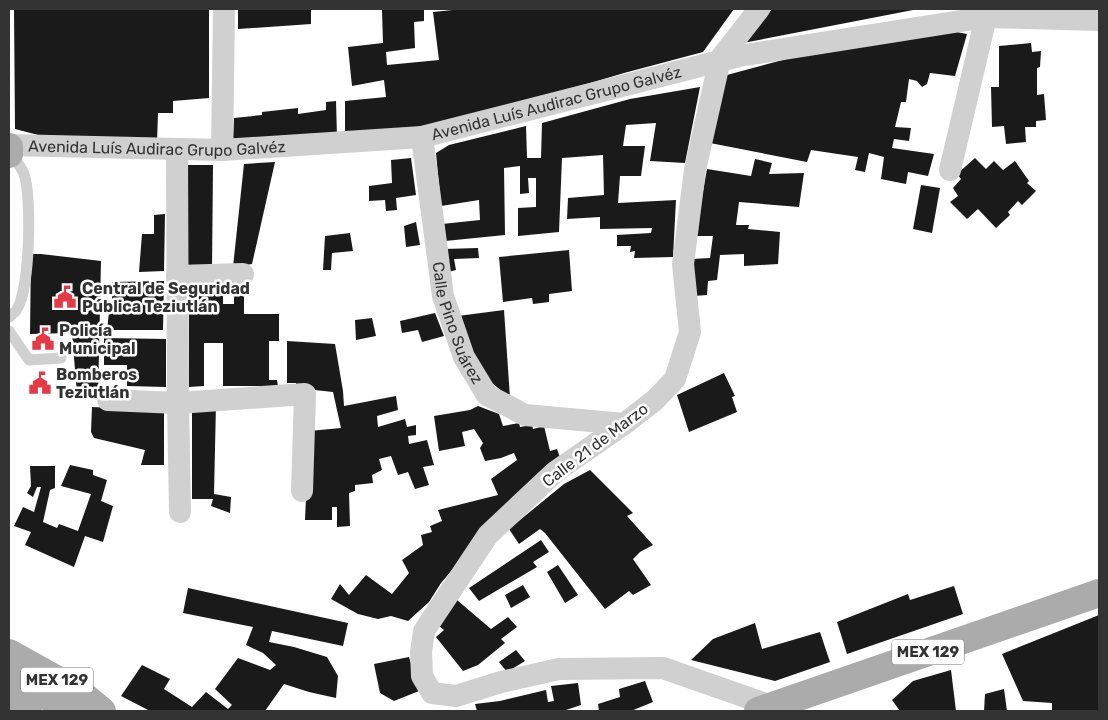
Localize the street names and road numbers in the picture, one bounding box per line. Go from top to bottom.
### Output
street label: Avenida Luís Audirac Grupo Galvéz [429,62,683,144]
street label: Avenida Luís Audirac Grupo Galvéz [28,136,286,160]
street label: Calle Pino Suárez [429,260,487,387]
street label: Calle 21 de Marzo [538,399,652,491]
road number: MEX 129 [892,640,964,664]
road number: MEX 129 [21,668,93,692]

